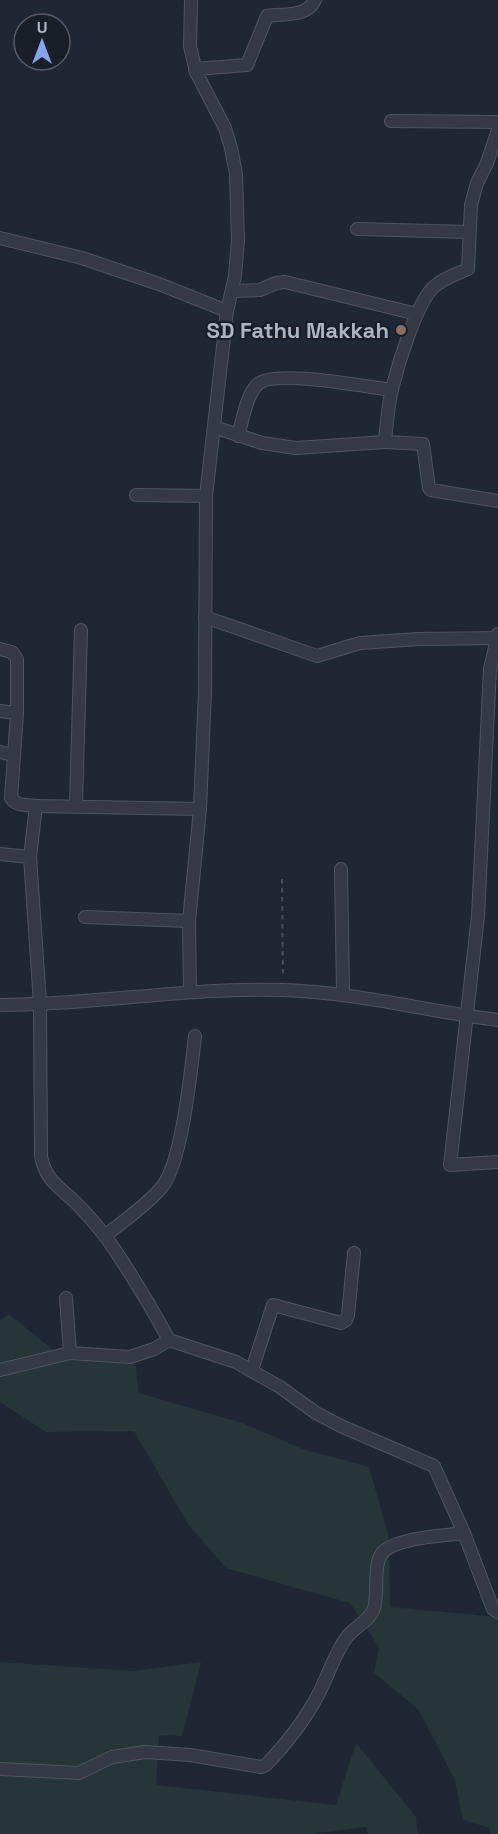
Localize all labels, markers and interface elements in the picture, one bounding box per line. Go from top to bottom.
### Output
north arrow [12,12,72,72]
text: U [37,17,47,38]
place label: SD Fathu Makkah [206,316,389,344]
marker: SD Fathu Makkah [394,323,408,337]

